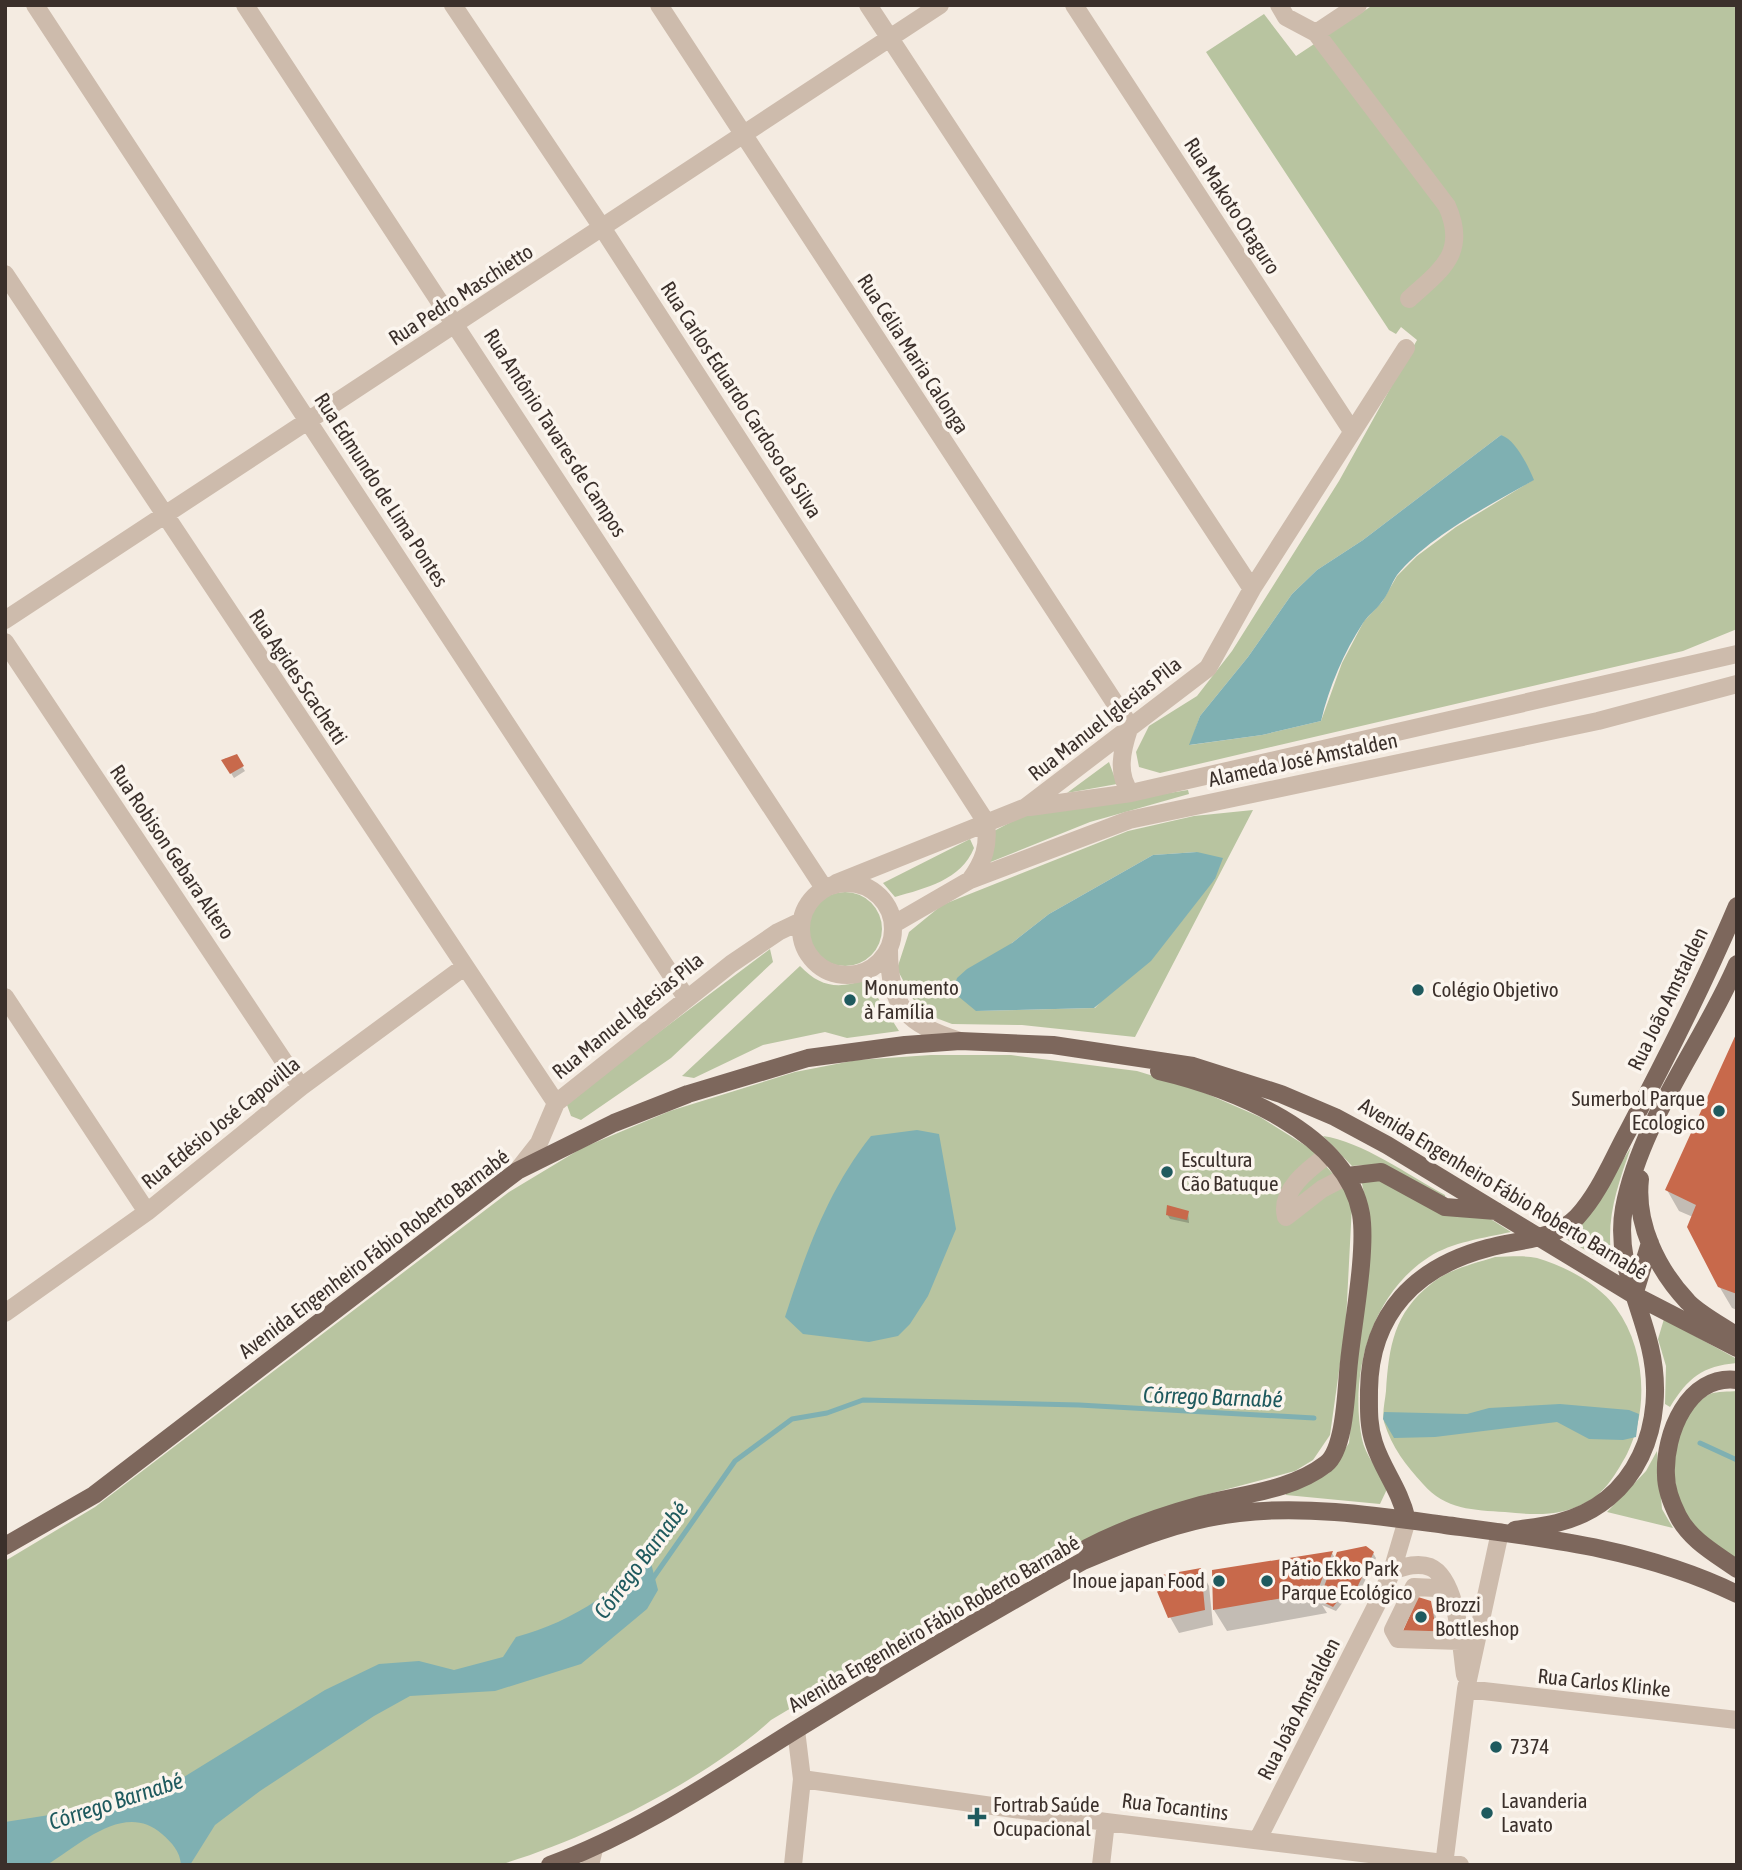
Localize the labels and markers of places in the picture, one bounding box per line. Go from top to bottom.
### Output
place label: Monumento à Família [864,975,959,1023]
place label: Colégio Objetivo [1432,977,1559,1001]
marker: Colégio Objetivo [1410,982,1426,998]
marker: Monumento à Família [842,992,858,1008]
place label: Sumerbol Parque Ecologico [1571,1086,1705,1134]
marker: Sumerbol Parque Ecologico [1711,1103,1727,1119]
place label: Escultura Cão Batuque [1181,1147,1279,1195]
marker: Escultura Cão Batuque [1159,1164,1175,1180]
place label: Pátio Ekko Park Parque Ecológico [1281,1556,1413,1604]
place label: Inoue japan Food [1072,1568,1205,1592]
marker: Inoue japan Food [1211,1573,1227,1589]
marker: Pátio Ekko Park Parque Ecológico [1259,1573,1275,1589]
place label: Brozzi Bottleshop [1435,1592,1519,1640]
marker: Brozzi Bottleshop [1413,1609,1429,1625]
place label: 7374 [1510,1734,1550,1758]
marker: 7374 [1488,1739,1504,1755]
place label: Lavanderia Lavato [1501,1788,1588,1836]
place label: Fortrab Saúde Ocupacional [993,1792,1100,1840]
marker: Lavanderia Lavato [1479,1805,1495,1821]
marker: Fortrab Saúde Ocupacional [967,1807,987,1827]

